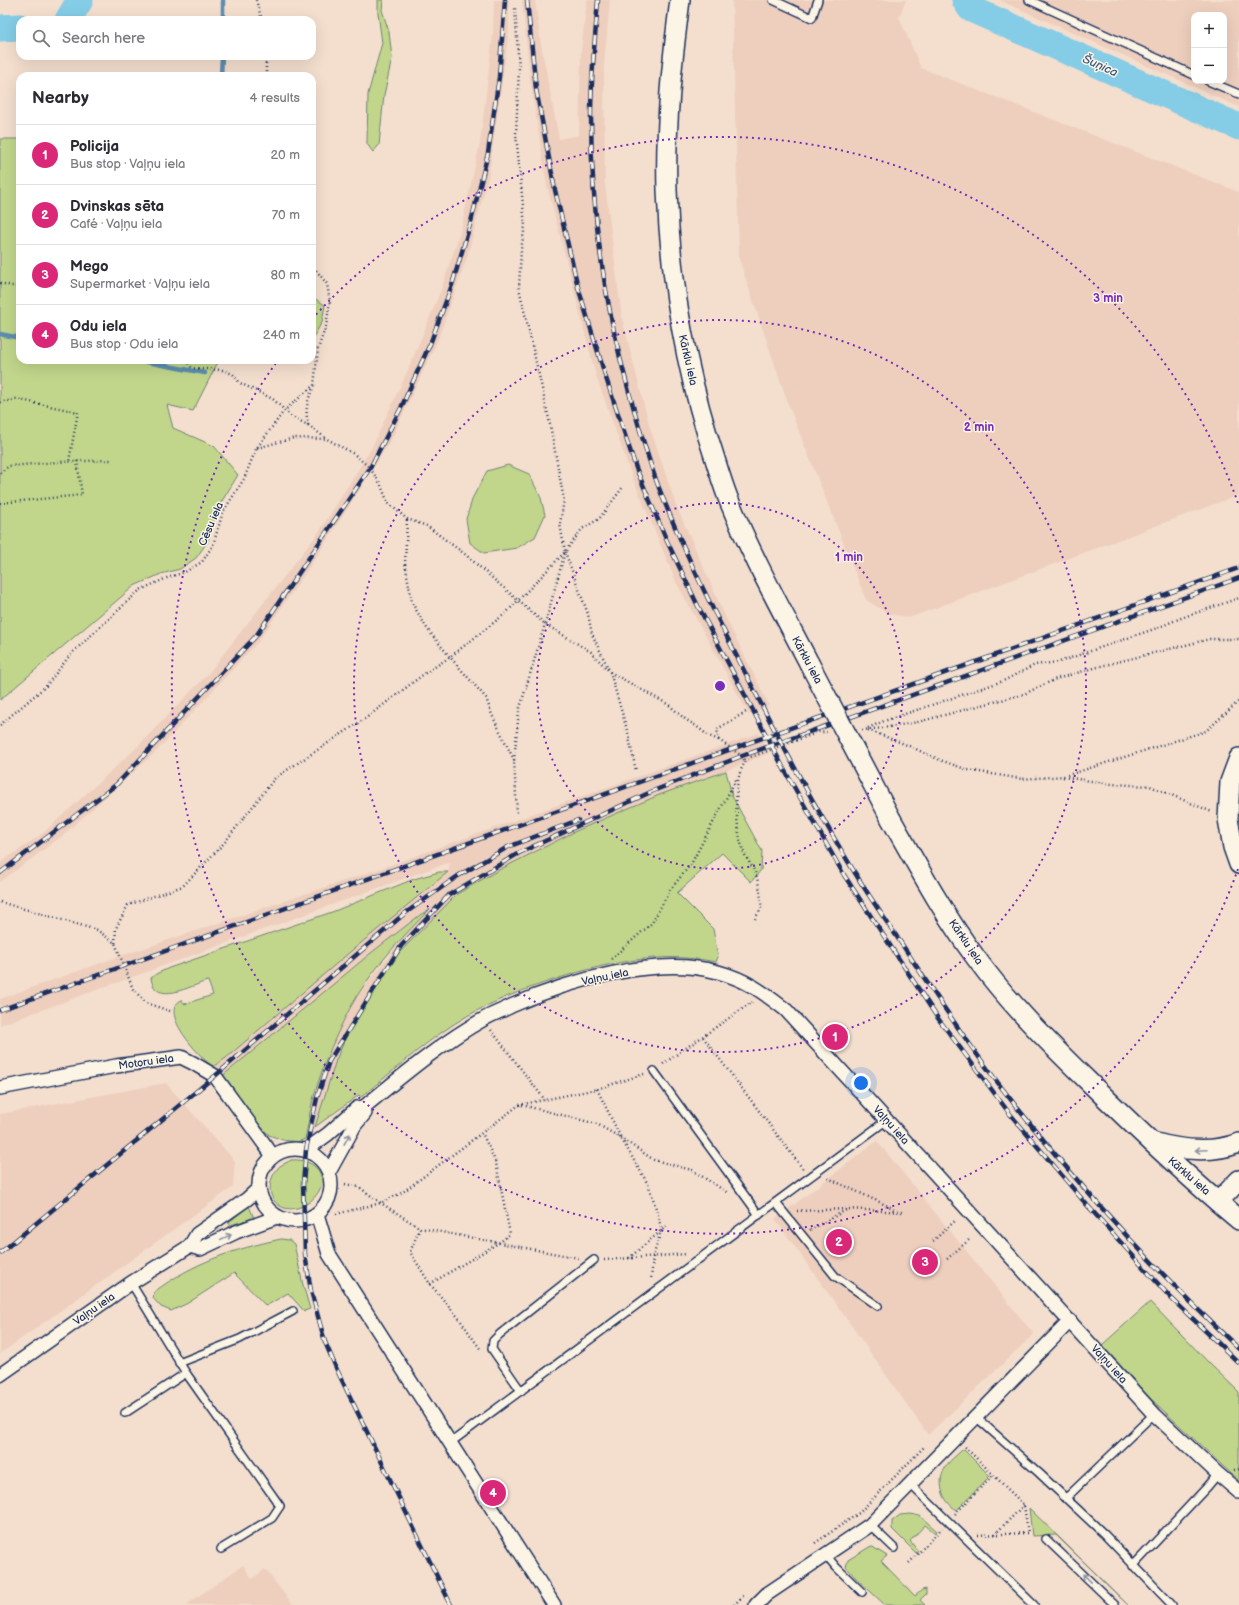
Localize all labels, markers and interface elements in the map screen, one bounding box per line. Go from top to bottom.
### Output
map controls [1191,12,1227,84]
button: + [1191,12,1227,48]
search box [16,16,316,60]
icon: search [30,27,52,49]
text: Search here [62,29,145,48]
button: − [1191,48,1227,84]
water label: Šuņica [1080,50,1121,80]
text: Nearby [32,88,89,108]
text: 4 results [250,90,300,106]
text: Policija [70,137,119,156]
text: 1 [42,147,48,163]
text: 20 m [270,147,300,163]
text: Bus stop · Vaļņu iela [70,156,185,172]
text: Dvinskas sēta [70,197,164,216]
text: 2 [41,207,49,223]
text: 70 m [272,207,300,223]
text: Café · Vaļņu iela [70,216,162,232]
text: Mego [70,257,109,276]
text: 3 [41,267,49,283]
text: 80 m [271,267,300,283]
text: Supermarket · Vaļņu iela [70,276,210,292]
text: 3 min [1093,291,1123,306]
text: Odu iela [70,317,127,336]
text: 4 [41,327,49,343]
text: 240 m [263,327,300,343]
street label: Kārklu iela [676,333,700,387]
text: Bus stop · Odu iela [70,336,178,352]
text: 2 min [964,420,994,435]
street label: Cēsu iela [196,500,226,548]
text: 1 min [835,550,863,565]
street label: Kārklu iela [789,634,825,686]
centre of rings [713,679,727,693]
street label: Kārklu iela [946,917,986,967]
street label: Vaļņu iela [580,966,630,988]
pin: 1 [822,1022,848,1052]
street label: Motoru iela [118,1052,174,1072]
your location [851,1073,871,1093]
street label: Vaļņu iela [870,1103,912,1147]
one-way arrow [344,1133,352,1145]
one-way arrow [1195,1146,1208,1153]
street label: Kārklu iela [1165,1154,1213,1198]
pin: 2 [826,1227,852,1257]
one-way arrow [220,1233,232,1240]
pin: 3 [912,1247,938,1277]
street label: Vaļņu iela [71,1290,117,1328]
street label: Vaļņu iela [1088,1342,1130,1386]
pin: 4 [480,1478,506,1508]
one-way arrow [1082,1573,1092,1583]

